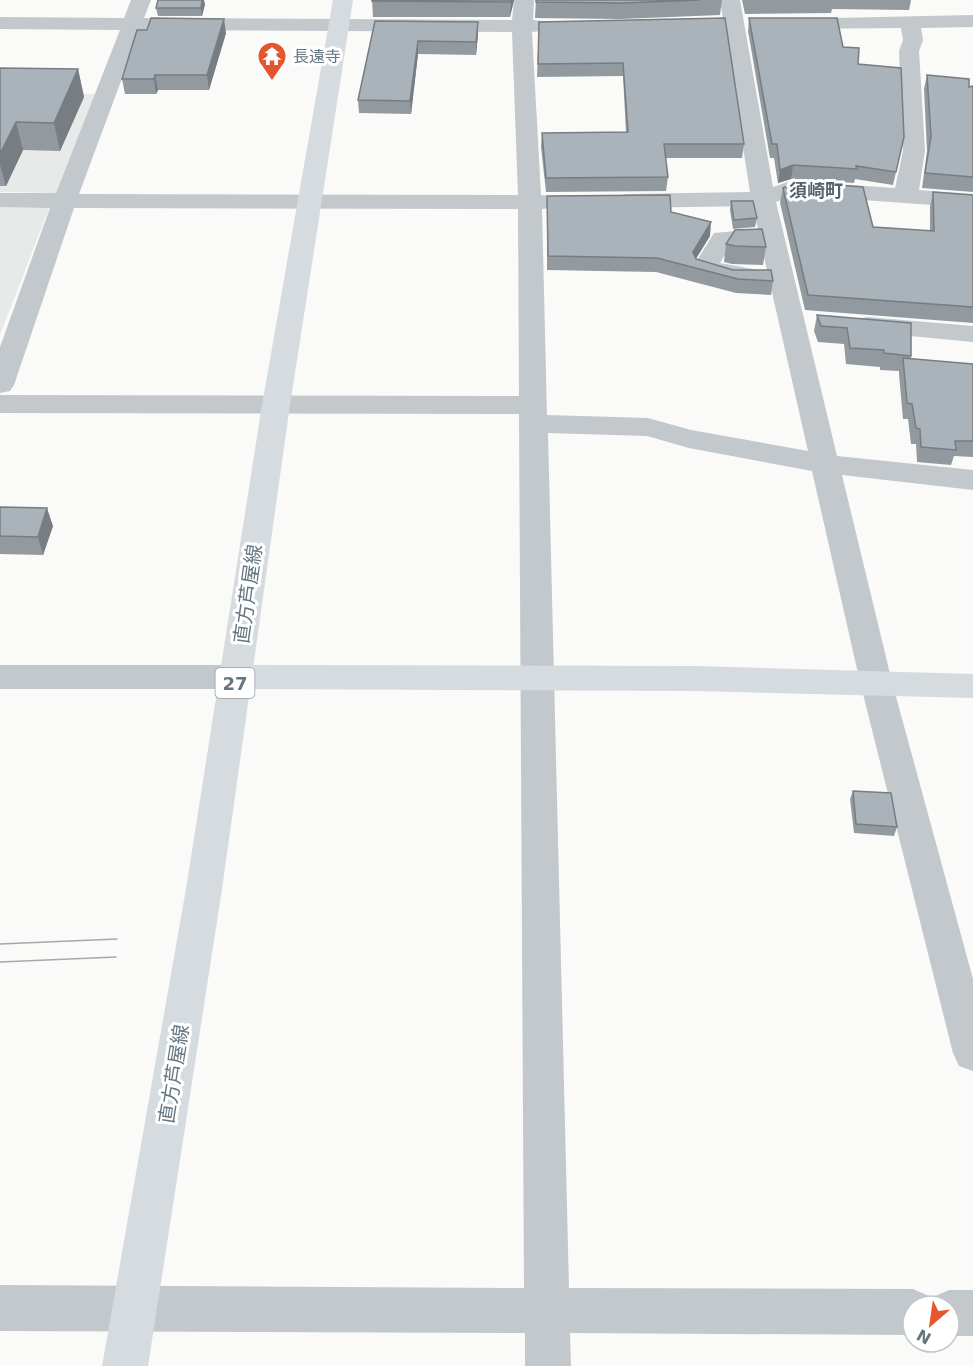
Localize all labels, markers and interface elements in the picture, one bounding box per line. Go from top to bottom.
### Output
temple icon: 長遠寺 [256,40,288,82]
place label: 長遠寺 [293,47,341,66]
district label: 須崎町 [789,180,843,201]
street label: 直方芦屋線 [229,543,267,645]
road number: 27 [216,668,254,698]
street label: 直方芦屋線 [154,1023,194,1125]
north arrow [901,1294,961,1354]
text: N [914,1325,934,1348]

